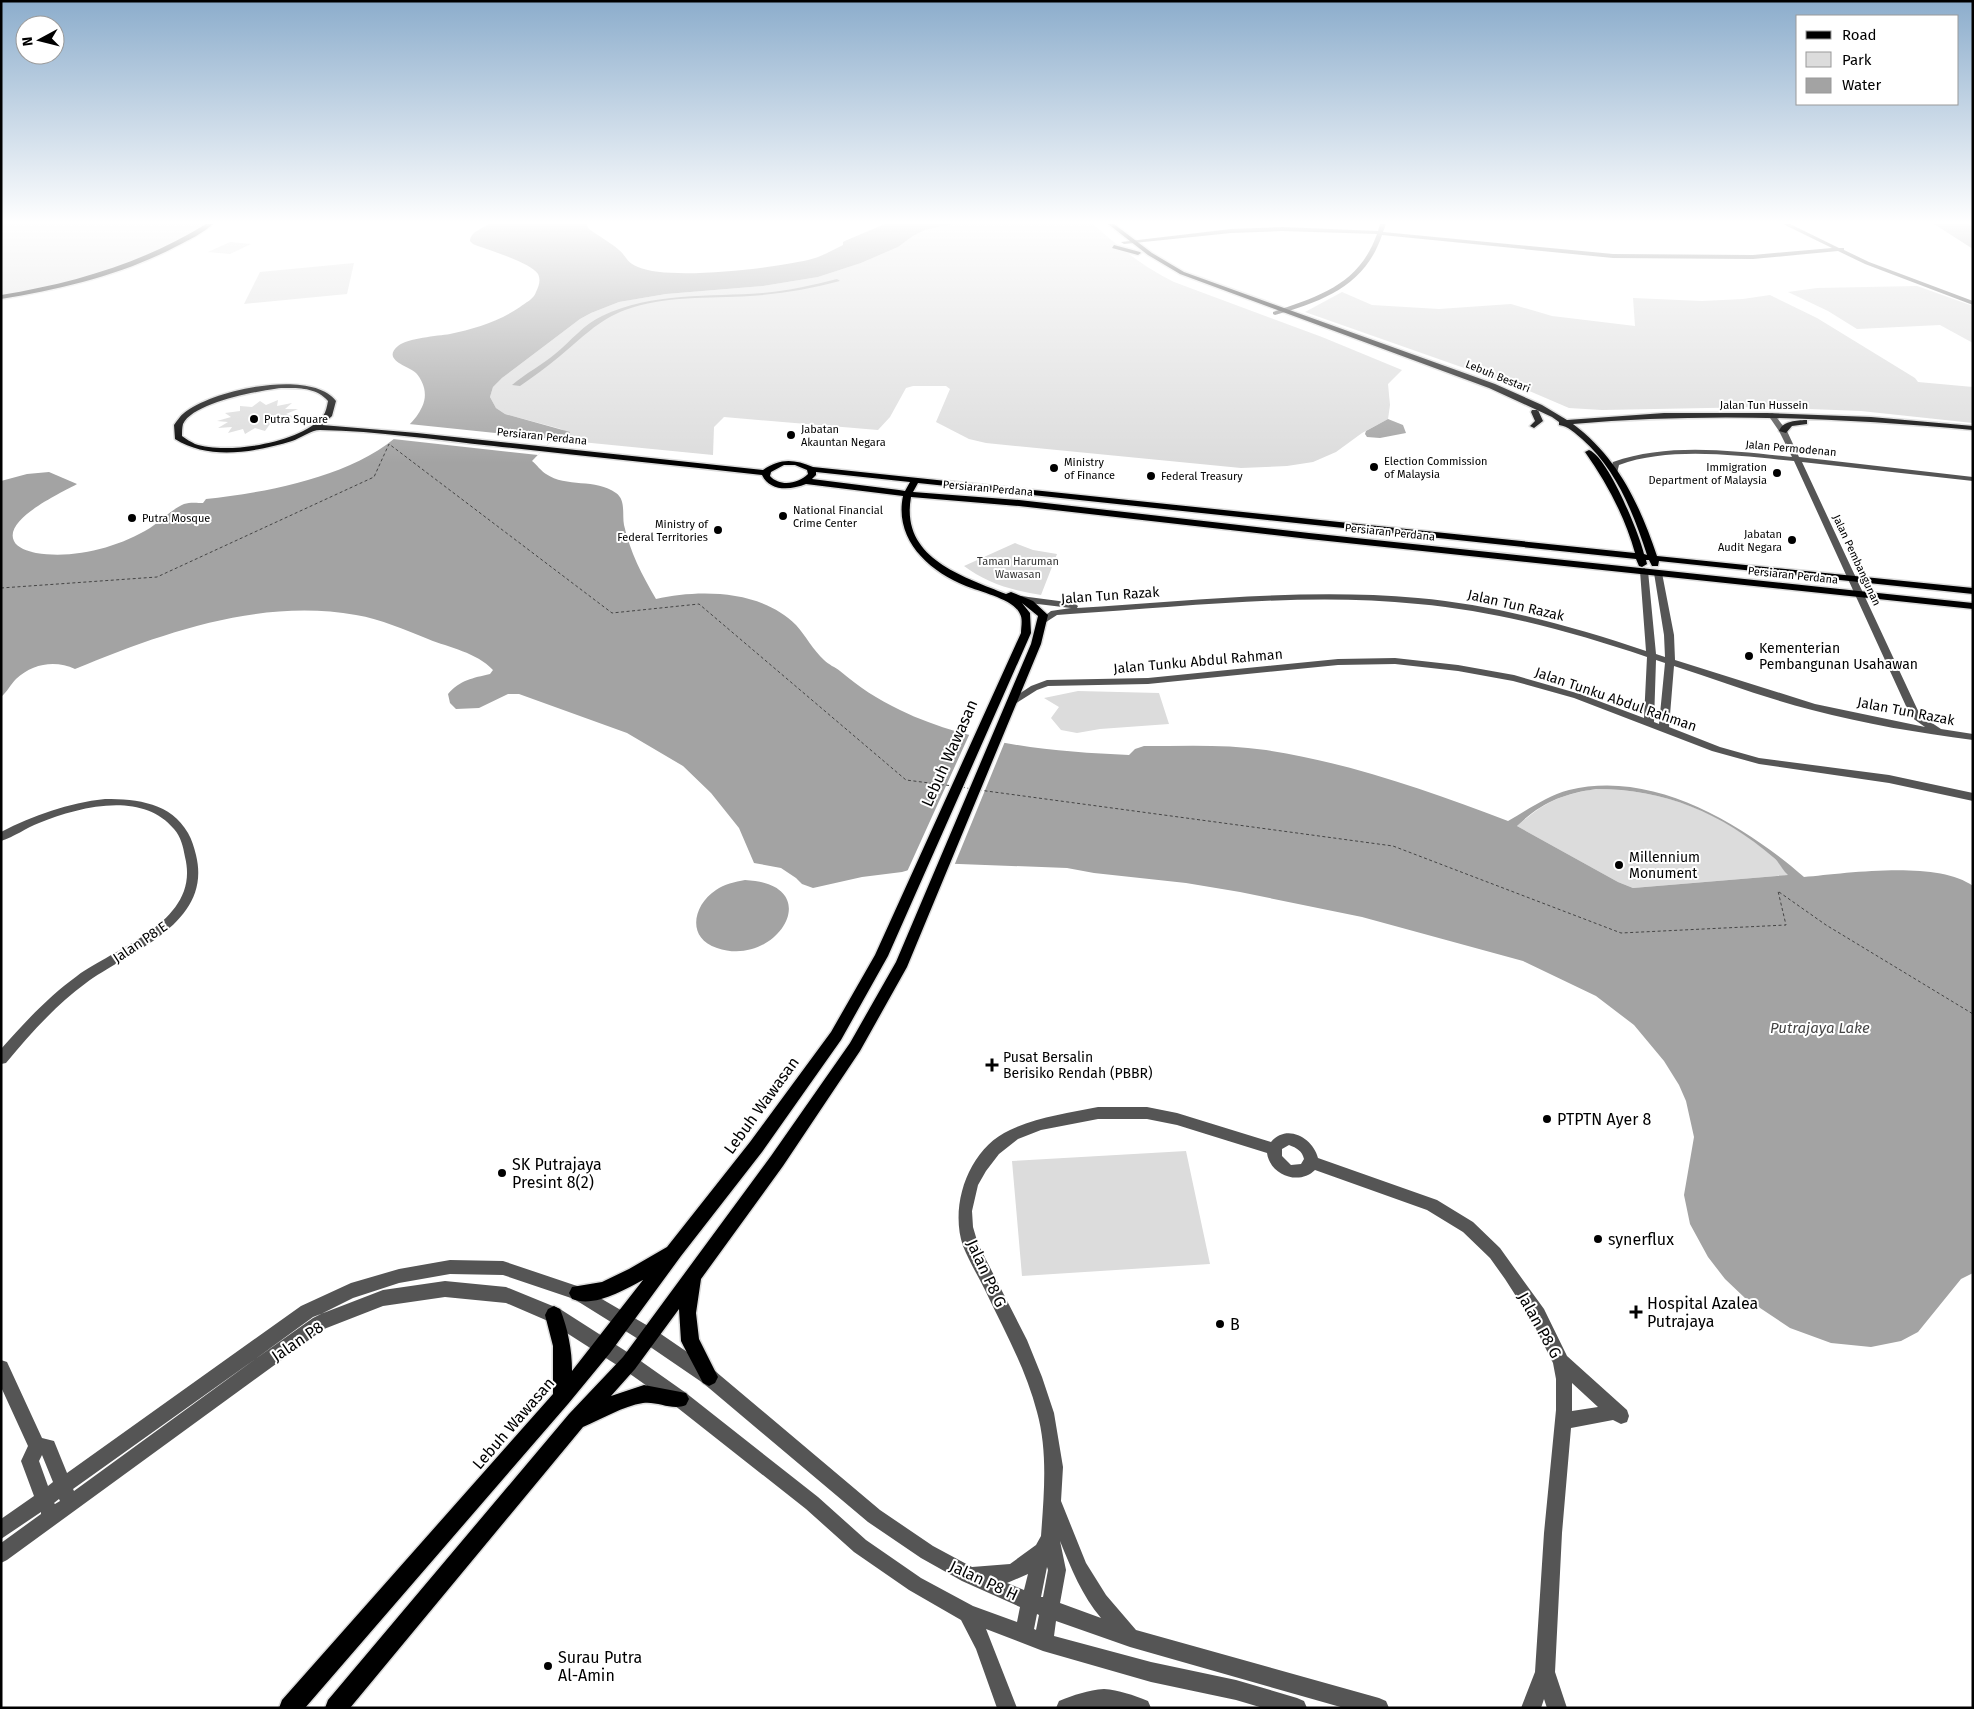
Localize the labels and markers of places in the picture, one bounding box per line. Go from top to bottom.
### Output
marker: Putra Square [248,413,260,425]
place label: Putra Square [264,413,328,426]
place label: Jabatan Akauntan Negara [801,423,886,449]
marker: Jabatan Akauntan Negara [785,429,797,441]
place label: Election Commission of Malaysia [1384,455,1488,481]
place label: Ministry of Finance [1064,456,1115,482]
marker: Election Commission of Malaysia [1368,461,1380,473]
place label: Immigration Department of Malaysia [1649,461,1767,487]
marker: Ministry of Finance [1048,462,1060,474]
marker: Immigration Department of Malaysia [1771,467,1783,479]
marker: Federal Treasury [1145,470,1157,482]
place label: Federal Treasury [1161,470,1243,483]
place label: National Financial Crime Center [793,504,883,530]
marker: National Financial Crime Center [777,510,789,522]
marker: Putra Mosque [126,512,138,524]
place label: Putra Mosque [142,512,210,525]
place label: Ministry of Federal Territories [617,518,709,544]
marker: Ministry of Federal Territories [712,524,724,536]
place label: Jabatan Audit Negara [1718,528,1782,554]
marker: Jabatan Audit Negara [1786,534,1798,546]
place label: Kementerian Pembangunan Usahawan [1759,640,1918,673]
marker: Kementerian Pembangunan Usahawan [1743,650,1755,662]
place label: Millennium Monument [1629,849,1700,882]
marker: Millennium Monument [1613,859,1625,871]
place label: Pusat Bersalin Berisiko Rendah (PBBR) [1003,1049,1153,1082]
marker: Pusat Bersalin Berisiko Rendah (PBBR) [985,1058,999,1072]
place label: PTPTN Ayer 8 [1557,1110,1652,1129]
marker: PTPTN Ayer 8 [1541,1113,1553,1125]
place label: SK Putrajaya Presint 8(2) [512,1155,602,1192]
marker: SK Putrajaya Presint 8(2) [496,1167,508,1179]
place label: synerflux [1608,1230,1674,1249]
marker: synerflux [1592,1233,1604,1245]
place label: Hospital Azalea Putrajaya [1647,1294,1758,1331]
marker: Hospital Azalea Putrajaya [1629,1305,1643,1319]
place label: B [1230,1315,1240,1334]
marker: B [1214,1318,1226,1330]
place label: Surau Putra Al-Amin [558,1648,642,1685]
marker: Surau Putra Al-Amin [542,1660,554,1672]

